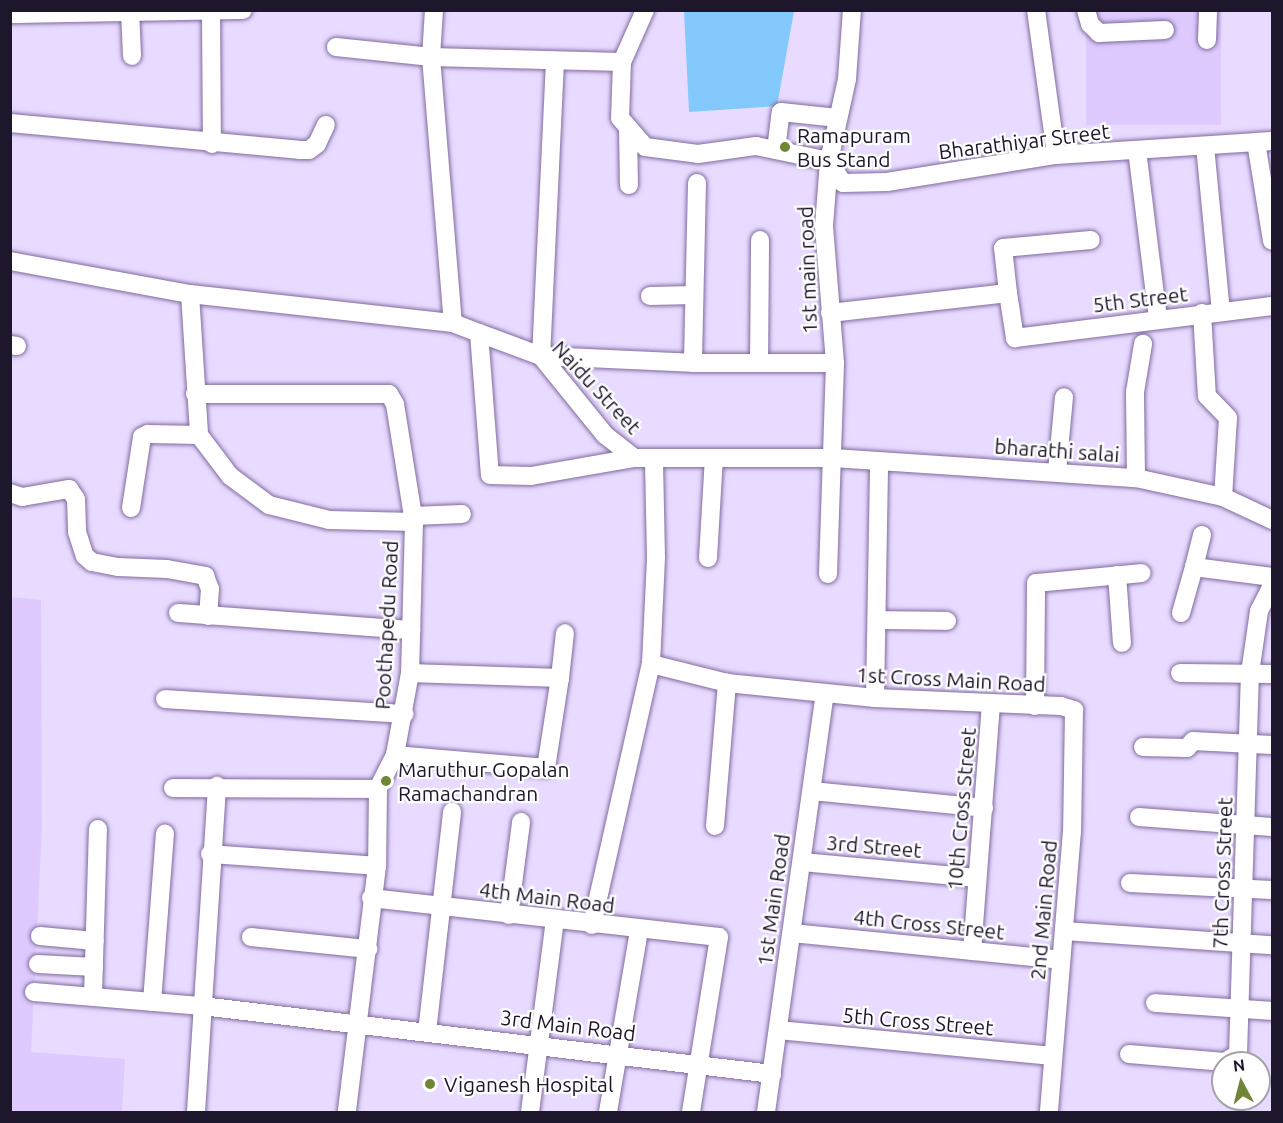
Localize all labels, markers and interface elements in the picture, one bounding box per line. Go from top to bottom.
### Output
street label: Bharathiyar Street [937,118,1111,164]
place label: Ramapuram Bus Stand [797,122,911,172]
marker: Ramapuram Bus Stand [778,140,792,154]
street label: 1st main road [792,206,822,334]
street label: 5th Street [1091,281,1189,317]
street label: Naidu Street [547,335,647,439]
street label: bharathi salai [994,433,1120,467]
street label: Poothapedu Road [369,540,403,710]
street label: 1st Cross Main Road [856,661,1046,697]
street label: 10th Cross Street [941,726,981,892]
place label: Maruthur Gopalan Ramachandran [398,756,570,806]
marker: Maruthur Gopalan Ramachandran [379,774,393,788]
street label: 7th Cross Street [1207,797,1237,949]
street label: 3rd Street [825,829,923,863]
street label: 1st Main Road [751,832,795,968]
street label: 2nd Main Road [1024,839,1062,981]
street label: 4th Main Road [478,876,616,918]
street label: 4th Cross Street [852,904,1006,944]
street label: 5th Cross Street [841,1002,995,1040]
street label: 3rd Main Road [499,1004,637,1046]
north arrow [1211,1051,1271,1111]
text: N [1232,1055,1246,1075]
place label: Viganesh Hospital [444,1071,613,1097]
marker: Viganesh Hospital [421,1075,439,1093]

